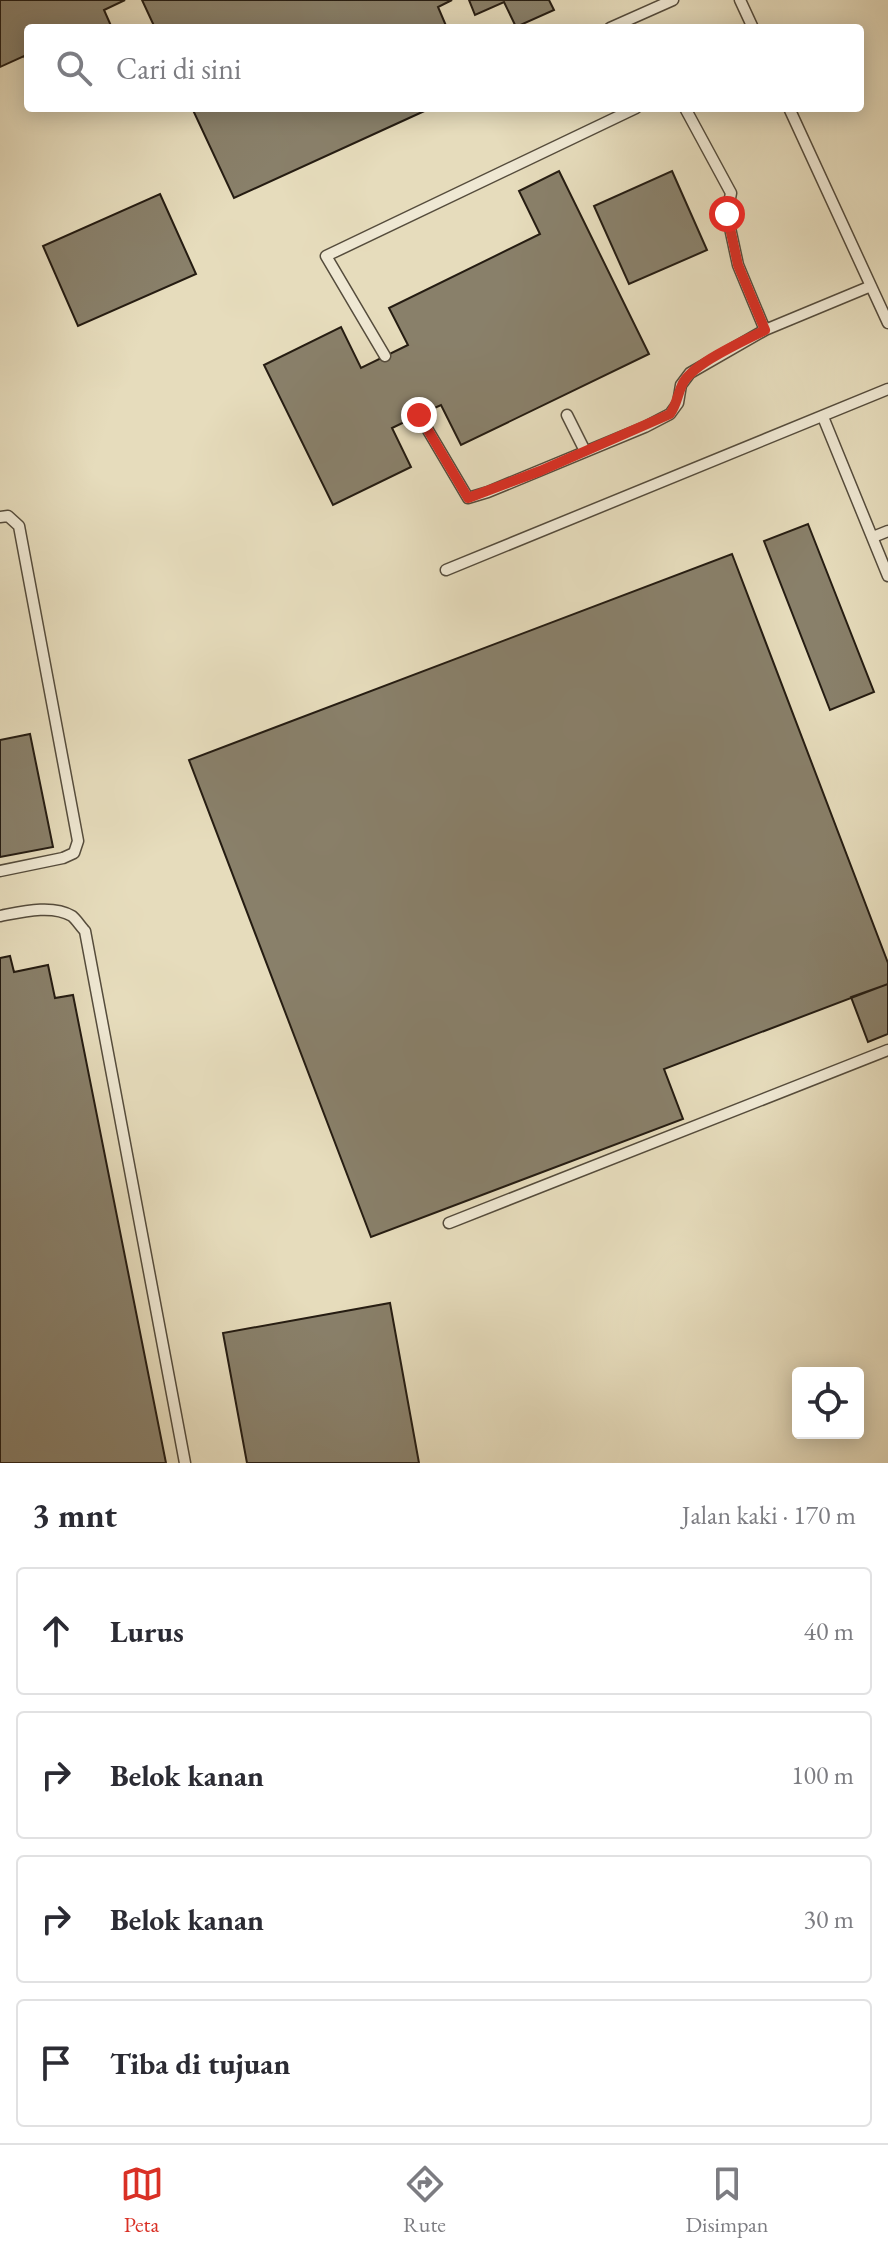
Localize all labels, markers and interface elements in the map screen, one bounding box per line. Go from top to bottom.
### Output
search box [24,24,864,112]
icon: search [52,46,96,90]
text: Cari di sini [116,49,241,88]
route start [709,196,745,232]
route end [401,397,437,433]
map controls [792,1367,864,1439]
button: locate [792,1367,864,1439]
text: 3 mnt [32,1493,117,1537]
text: Jalan kaki · 170 m [682,1498,856,1532]
icon: ahead [34,1609,78,1653]
text: Lurus [110,1612,184,1651]
text: 40 m [804,1614,854,1648]
icon: right [34,1753,78,1797]
text: Belok kanan [110,1756,264,1795]
text: 100 m [791,1758,854,1792]
icon: right [34,1897,78,1941]
text: Belok kanan [110,1900,264,1939]
text: 30 m [804,1902,854,1936]
icon: arrive [34,2041,78,2085]
text: Tiba di tujuan [110,2044,290,2083]
tab: Peta [120,2162,164,2239]
tab: Rute [403,2162,447,2239]
tab: Disimpan [686,2162,768,2239]

